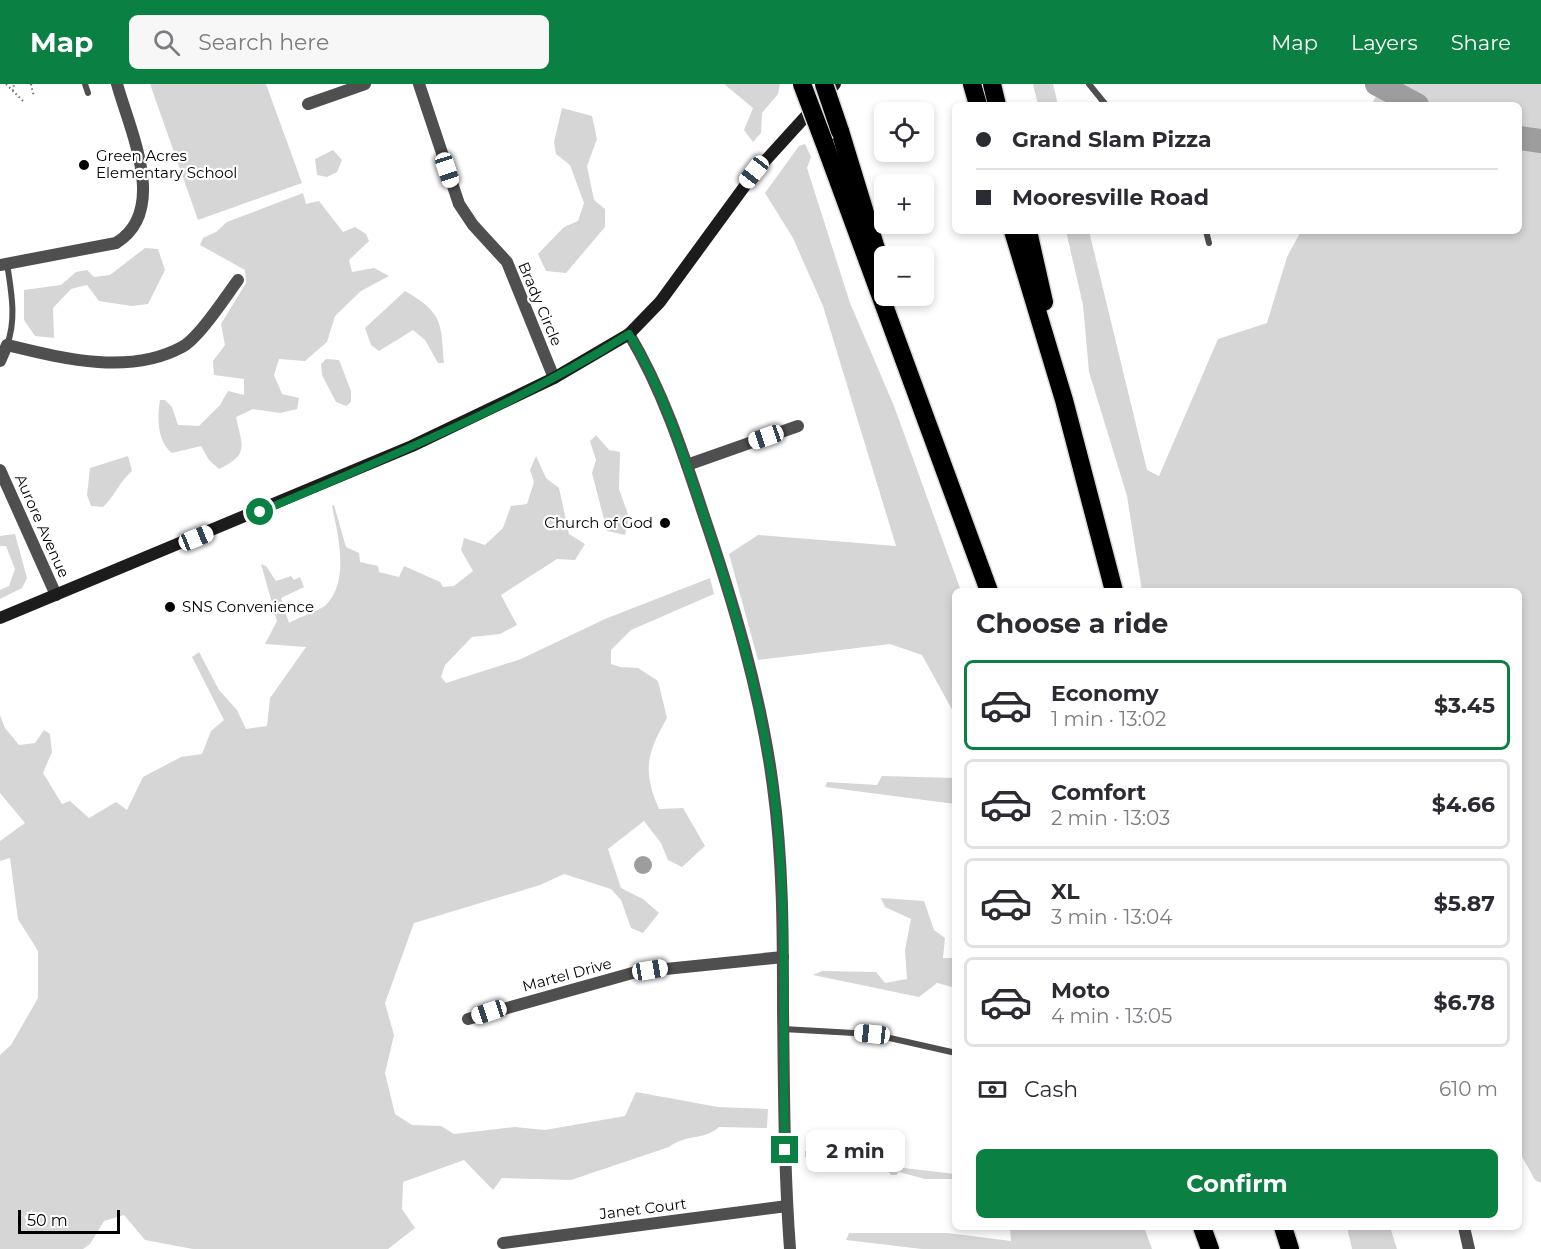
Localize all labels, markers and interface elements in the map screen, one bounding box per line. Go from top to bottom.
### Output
search box [129,15,549,69]
text: Map [30,25,93,59]
icon: search [150,26,183,59]
text: Search here [198,29,329,56]
text: Map [1271,30,1318,55]
text: Layers [1351,30,1418,55]
text: Share [1451,30,1511,55]
map controls [874,102,934,306]
button: locate [874,102,934,162]
text: Grand Slam Pizza [1012,126,1212,153]
place label: Green Acres Elementary School [96,146,237,182]
car [433,150,461,190]
car [736,152,772,192]
marker: Green Acres Elementary School [77,158,91,172]
button: + [874,174,934,234]
text: Mooresville Road [1012,184,1209,211]
button: − [874,246,934,306]
street label: Brady Circle [514,259,567,349]
car [746,423,786,451]
street label: Aurore Avenue [11,471,74,581]
route start [246,498,273,525]
place label: Church of God [544,513,653,532]
marker: Church of God [658,516,672,530]
car [176,523,216,553]
place label: SNS Convenience [182,597,314,616]
marker: SNS Convenience [163,600,177,614]
text: Choose a ride [976,607,1168,640]
icon: car [979,678,1033,732]
text: Economy [1051,680,1159,707]
text: $3.45 [1434,692,1495,719]
text: 1 min · 13:02 [1051,707,1166,731]
icon: car [979,777,1033,831]
text: Comfort [1051,779,1146,806]
text: $4.66 [1432,791,1495,818]
text: 2 min · 13:03 [1051,806,1170,830]
icon: car [979,876,1033,930]
text: XL [1051,878,1080,905]
text: $5.87 [1434,890,1495,917]
text: 3 min · 13:04 [1051,905,1172,929]
street label: Martel Drive [520,953,614,996]
car [631,958,669,982]
icon: car [979,975,1033,1029]
text: Moto [1051,977,1110,1004]
text: $6.78 [1434,989,1495,1016]
car [469,998,509,1026]
text: 4 min · 13:05 [1051,1004,1172,1028]
car [853,1023,891,1045]
icon: cash [976,1073,1009,1106]
text: Cash [1024,1076,1078,1103]
text: 610 m [1439,1077,1498,1101]
callout: 2 min [806,1129,905,1171]
route end [771,1136,798,1163]
text: 2 min [826,1139,885,1163]
button: Confirm [976,1149,1498,1218]
street label: Janet Court [597,1194,688,1223]
scale bar [18,1207,120,1234]
text: 50 m [27,1211,68,1230]

